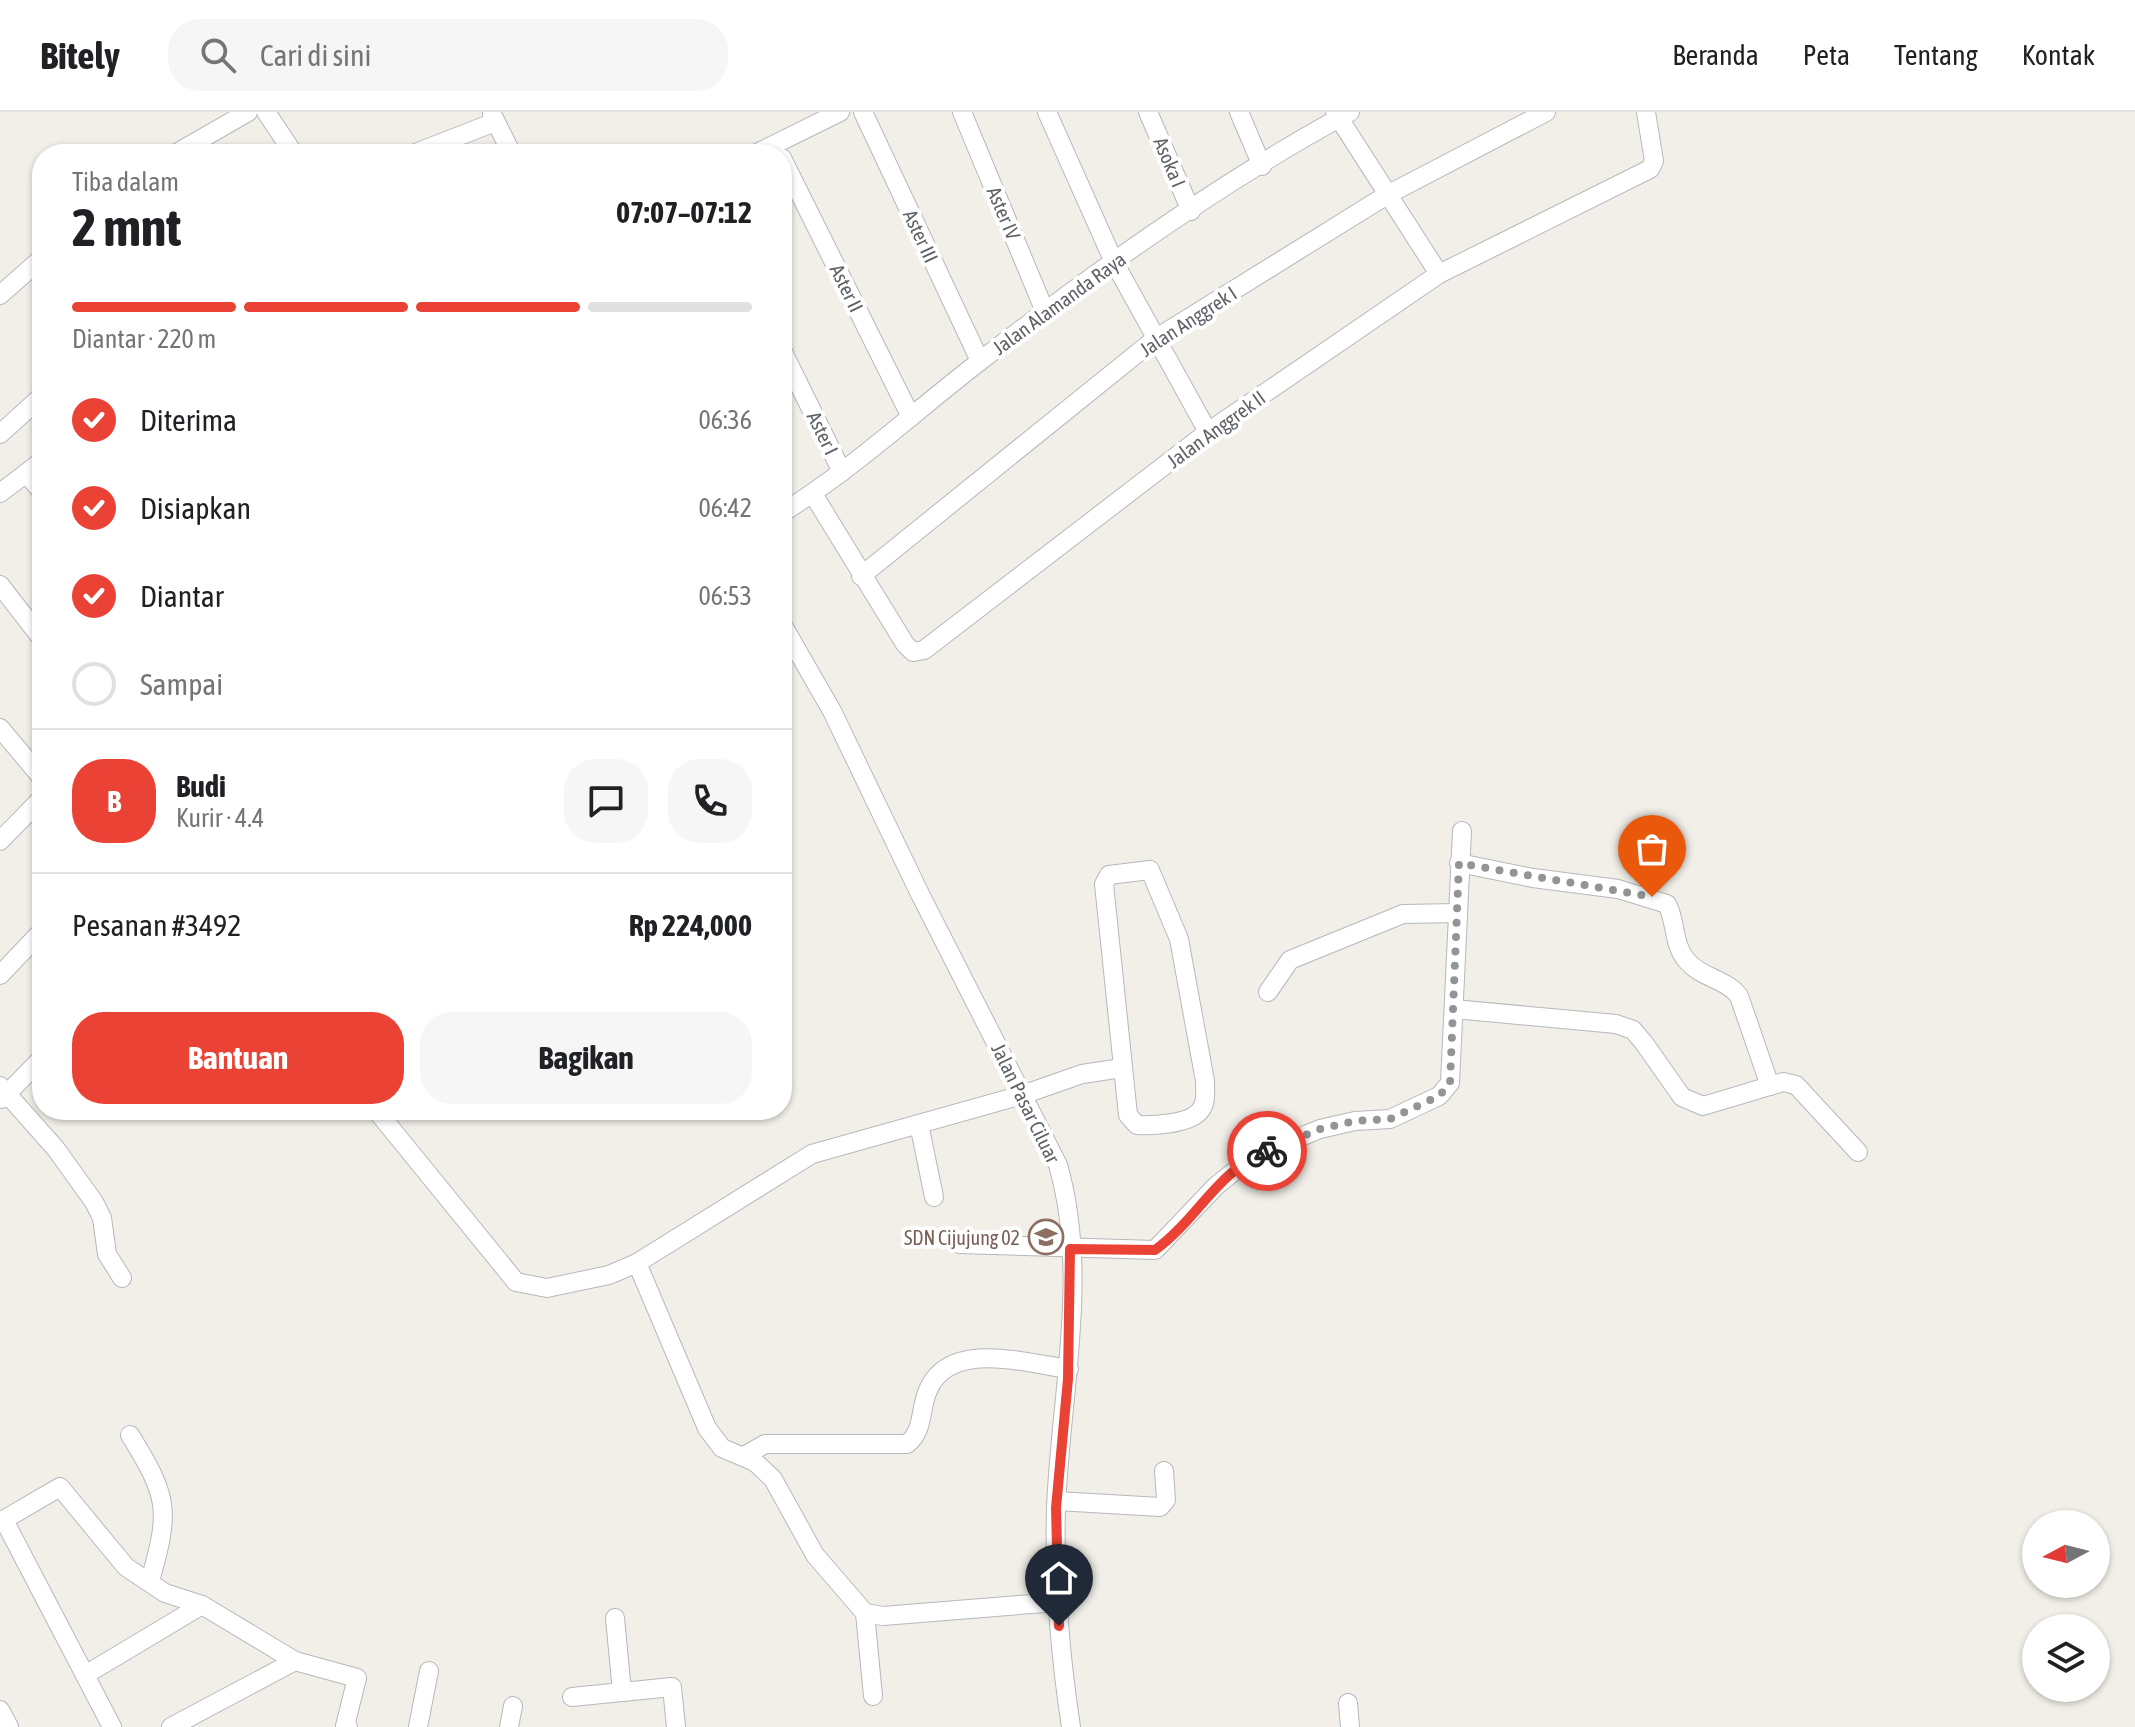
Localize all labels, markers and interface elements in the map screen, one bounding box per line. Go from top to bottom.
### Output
search box [168,19,728,91]
icon: search [196,33,240,77]
text: Bitely [40,34,120,77]
text: Cari di sini [260,38,371,72]
text: Beranda [1672,39,1759,71]
text: Peta [1803,39,1850,71]
text: Tentang [1894,39,1978,71]
text: Kontak [2022,39,2095,71]
street label: Asoka I [1149,133,1191,191]
text: Tiba dalam [72,167,179,197]
street label: Aster IV [983,183,1025,243]
text: 07:07–07:12 [616,195,752,229]
text: 2 mnt [72,197,181,257]
street label: Aster III [899,206,943,266]
street label: Jalan Alamanda Raya [988,247,1130,359]
street label: Aster II [826,260,868,316]
street label: Jalan Anggrek I [1135,281,1241,361]
text: Diantar · 220 m [72,324,216,354]
street label: Jalan Anggrek II [1162,386,1270,472]
icon: check [72,398,116,442]
text: Diterima [140,403,237,437]
text: 06:36 [698,405,752,435]
street label: Aster I [803,408,843,458]
icon: check [72,486,116,530]
text: Disiapkan [140,491,251,525]
text: 06:42 [698,493,752,523]
icon: check [72,574,116,618]
text: Diantar [140,579,224,613]
text: 06:53 [698,581,752,611]
text: Sampai [140,667,223,701]
button: chat [564,759,648,843]
button: phone [668,759,752,843]
text: Budi [176,769,226,803]
text: B [107,784,121,818]
text: Kurir · 4.4 [176,803,264,833]
pin [1618,815,1686,897]
icon: bag [1630,827,1674,871]
text: Pesanan #3492 [72,908,241,942]
text: Rp 224,000 [629,908,752,942]
button: Bantuan [72,1012,404,1104]
button: Bagikan [420,1012,752,1104]
street label: Jalan Pasar Ciluar [987,1039,1065,1168]
courier [1227,1111,1307,1191]
icon: bike [1245,1129,1289,1173]
school or university icon: SDN Cijujung 02 [1027,1218,1065,1256]
place label: SDN Cijujung 02 [904,1226,1020,1249]
north arrow [2022,1510,2110,1598]
map controls [2022,1510,2110,1702]
pin [1025,1544,1093,1626]
icon: home [1037,1556,1081,1600]
button: layers [2022,1614,2110,1702]

